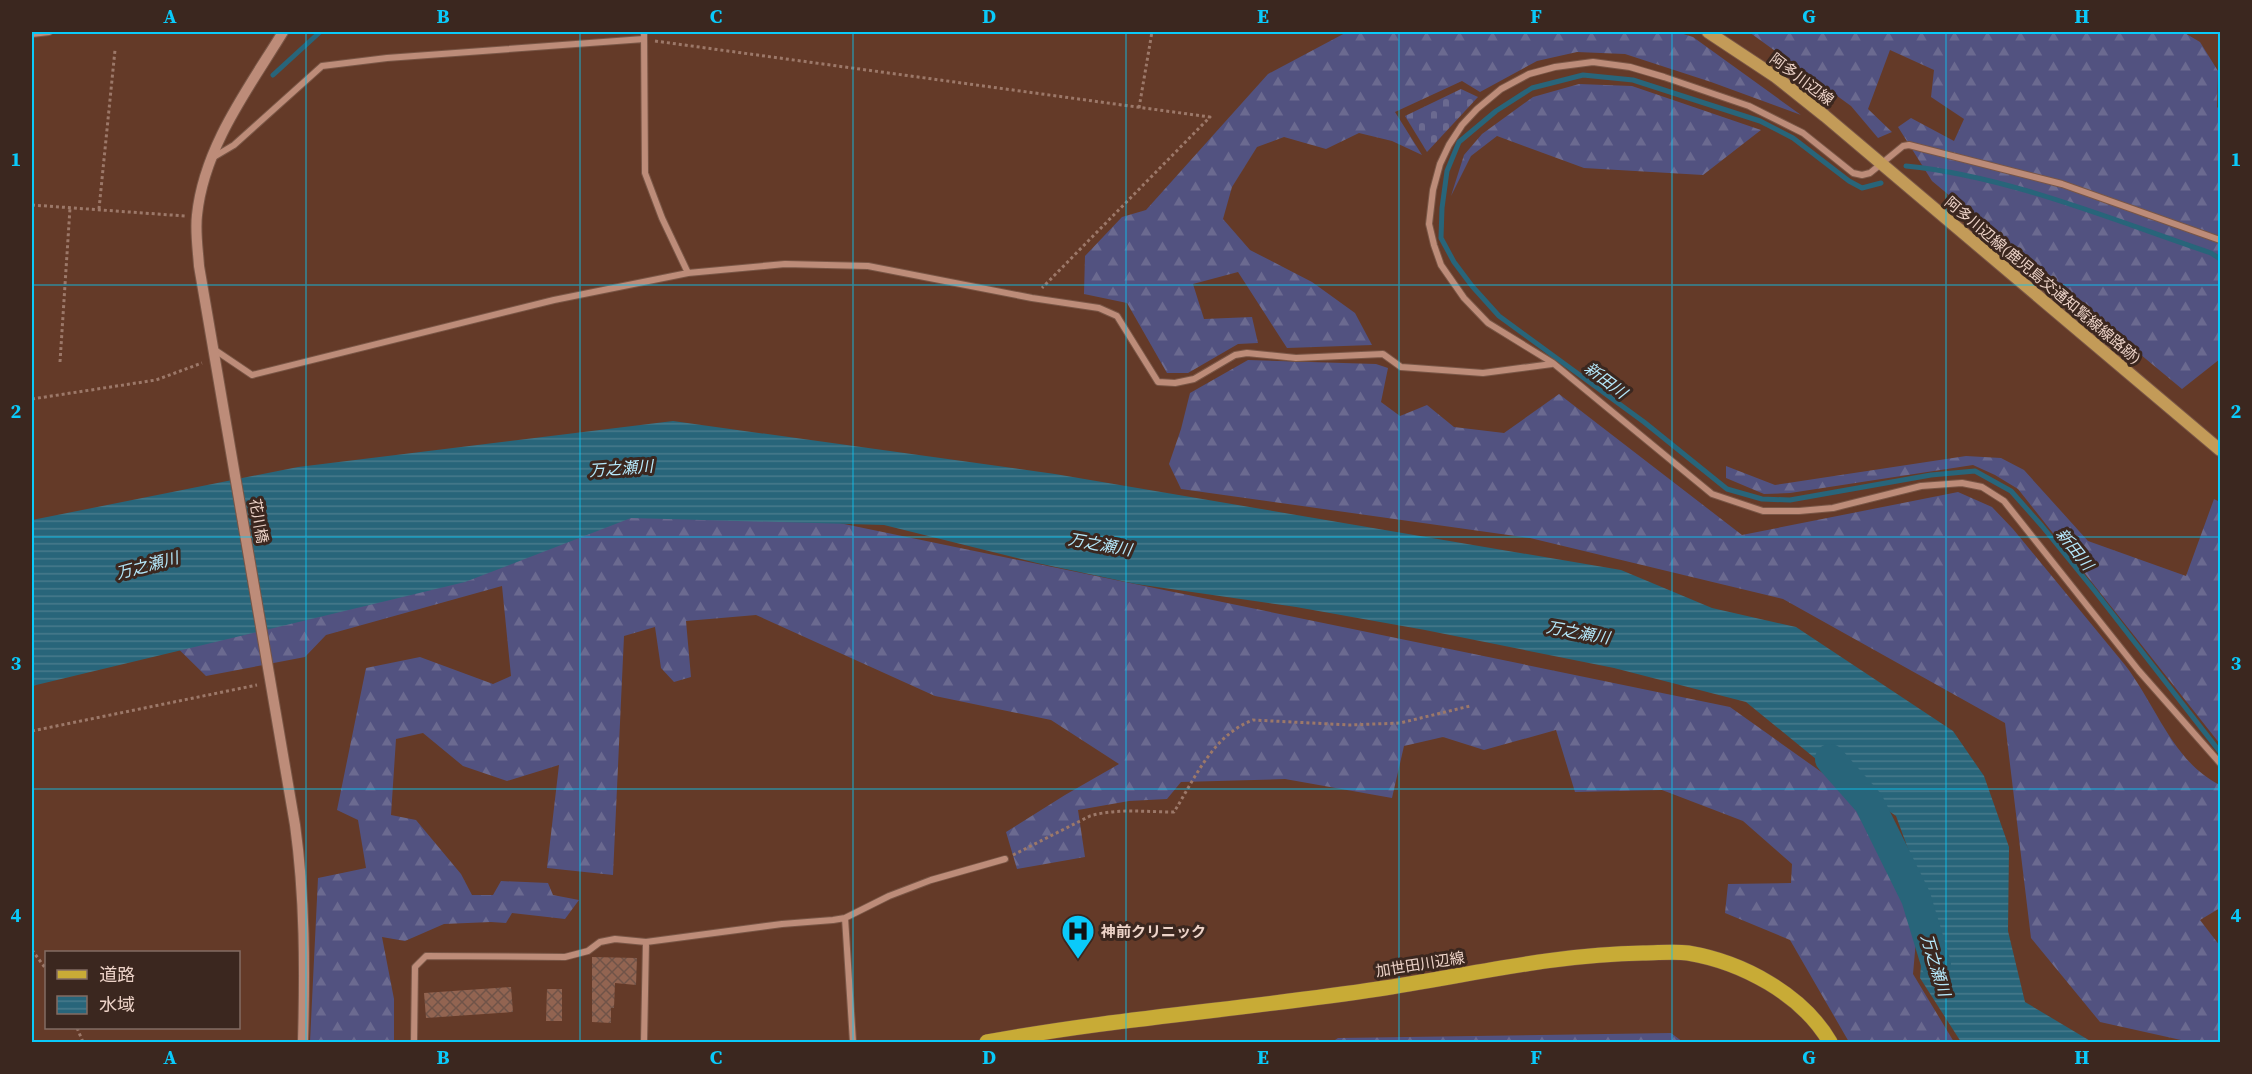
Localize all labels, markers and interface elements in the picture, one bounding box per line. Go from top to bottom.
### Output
text: A [163,2,177,30]
text: B [436,2,450,30]
text: C [710,2,722,30]
text: D [982,2,996,30]
text: E [1257,2,1269,30]
text: F [1530,2,1542,30]
text: G [1802,2,1816,30]
text: H [2074,2,2090,30]
street label: 阿多川辺線 [1766,48,1838,110]
text: 1 [11,145,21,173]
text: 1 [2231,145,2241,173]
street label: 阿多川辺線(鹿児島交通知覧線線路跡) [1940,192,2146,368]
water label: 新田川 [1580,357,1633,404]
text: 2 [11,397,22,425]
text: 2 [2231,397,2242,425]
water label: 万之瀬川 [588,455,656,481]
street label: 花川橋 [245,497,273,545]
water label: 新田川 [2051,523,2100,576]
water label: 万之瀬川 [1067,528,1135,561]
water label: 万之瀬川 [113,546,183,584]
water label: 万之瀬川 [1545,616,1613,649]
text: 3 [11,649,22,677]
text: 3 [2231,649,2242,677]
text: 4 [11,901,22,929]
text: 4 [2231,901,2242,929]
hospital icon: 神前クリニック [1060,913,1096,960]
place label: 神前クリニック [1100,921,1206,942]
water label: 万之瀬川 [1916,931,1956,1001]
street label: 加世田川辺線 [1374,947,1466,981]
legend [45,951,240,1029]
text: 道路 [99,962,135,987]
text: 水域 [99,992,135,1017]
text: A [163,1043,177,1071]
text: B [436,1043,450,1071]
text: C [710,1043,722,1071]
text: D [982,1043,996,1071]
text: E [1257,1043,1269,1071]
text: F [1530,1043,1542,1071]
text: G [1802,1043,1816,1071]
text: H [2074,1043,2090,1071]

